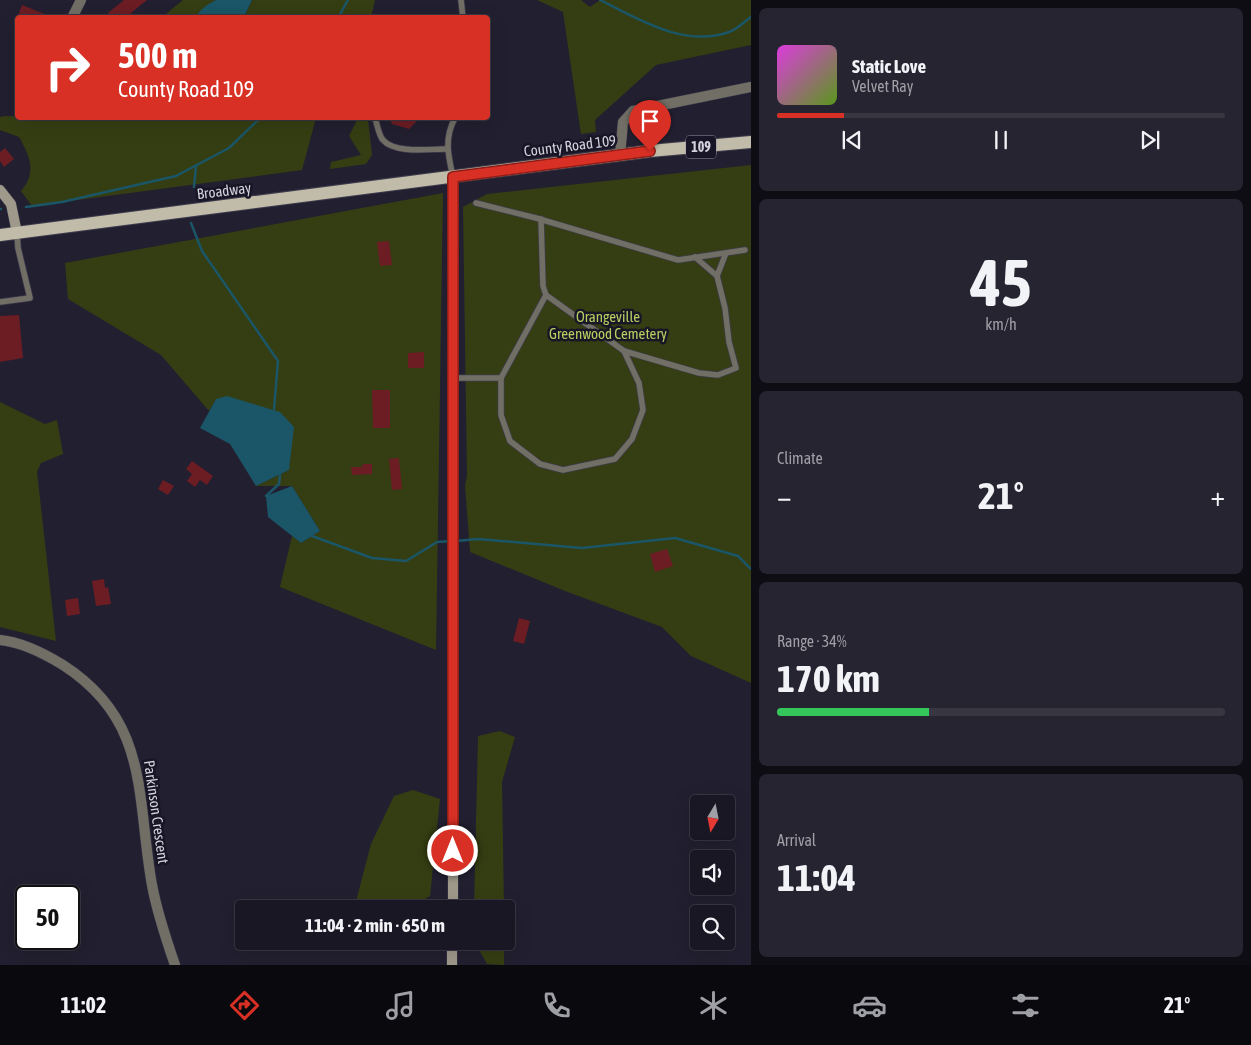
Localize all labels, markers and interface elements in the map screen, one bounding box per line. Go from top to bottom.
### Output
icon: right [35,35,100,100]
text: 500 m [118,35,197,75]
text: Static Love [852,55,926,77]
text: County Road 109 [118,76,254,102]
text: Velvet Ray [852,77,913,95]
pin [629,100,671,151]
icon: arrive [636,107,664,135]
icon: previous [838,126,866,154]
icon: pause [987,126,1015,154]
icon: next [1136,126,1164,154]
street label: County Road 109 [523,131,617,160]
road number: 109 [686,136,716,158]
street label: Broadway [196,179,252,202]
text: 45 [970,245,1032,320]
park label: Orangeville Greenwood Cemetery [549,308,667,342]
text: km/h [985,315,1017,333]
text: Climate [777,449,823,467]
text: 21° [978,474,1024,517]
text: − [777,480,792,512]
text: + [1210,480,1225,512]
text: Range · 34% [777,632,847,650]
text: 170 km [777,657,880,700]
street label: Parkinson Crescent [141,759,172,865]
north arrow [690,795,735,840]
map controls [690,795,735,950]
position arrow [426,824,478,876]
text: Arrival [777,831,816,849]
button: sound [690,850,735,895]
text: 11:04 [777,856,856,899]
speed limit sign: 50 [15,885,80,950]
button: search [690,905,735,950]
text: 11:04 · 2 min · 650 m [305,914,445,936]
icon: directions [227,988,262,1023]
icon: music [383,988,418,1023]
icon: phone [539,988,574,1023]
icon: climate [696,988,731,1023]
icon: car [852,988,887,1023]
icon: filters [1008,988,1043,1023]
text: 11:02 [61,992,106,1018]
text: 21° [1164,992,1190,1018]

